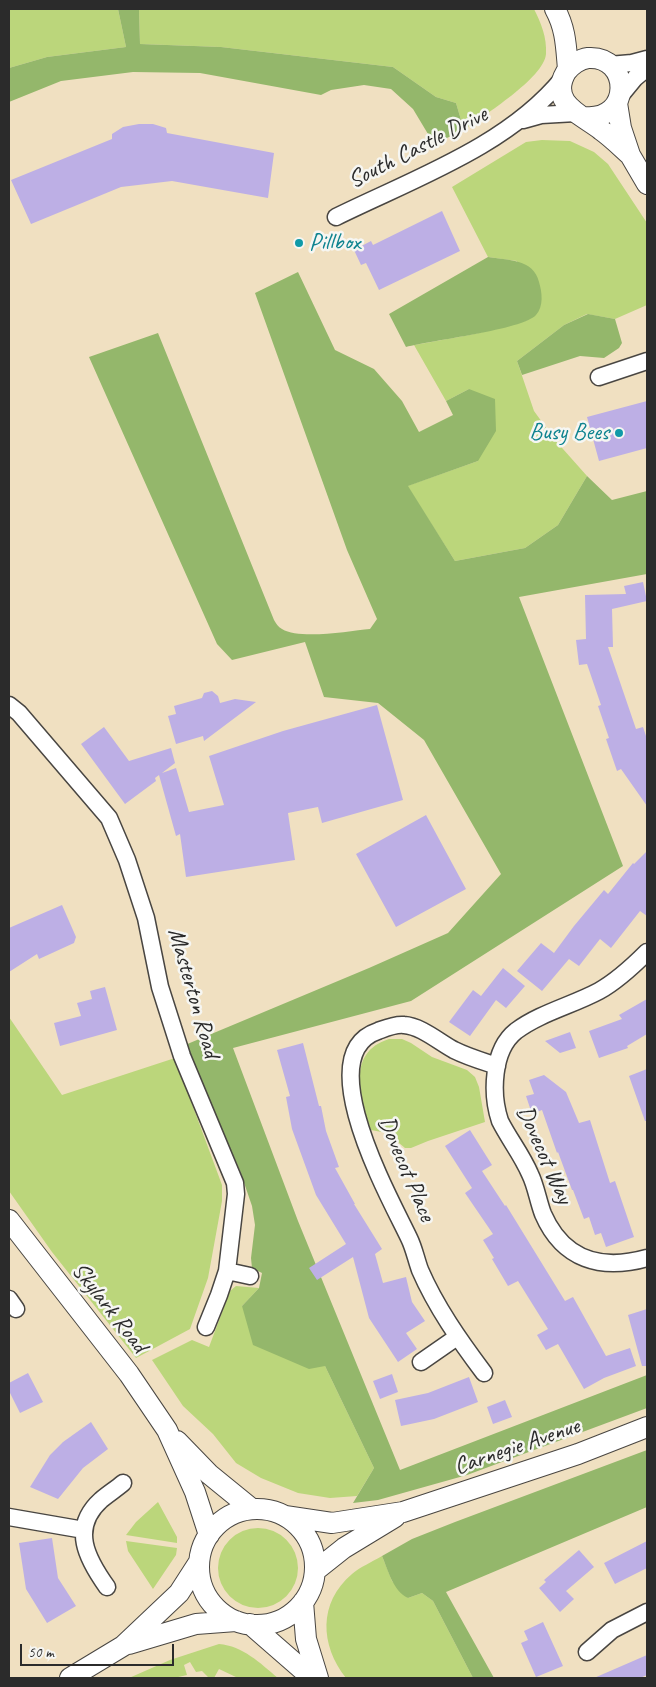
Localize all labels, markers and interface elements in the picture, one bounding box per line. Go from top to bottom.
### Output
street label: South Castle Drive [344,101,492,195]
place label: Pillbox [309,229,360,257]
marker: Pillbox [293,237,305,249]
place label: Busy Bees [529,419,609,447]
marker: Busy Bees [613,427,625,439]
street label: Masterton Road [161,925,225,1061]
street label: Dovecot Way [510,1101,578,1209]
street label: Dovecot Place [371,1112,441,1226]
street label: Skylark Road [65,1257,153,1359]
street label: Carnegie Avenue [450,1412,584,1482]
scale bar [22,1634,176,1666]
text: 50 m [28,1643,54,1662]

